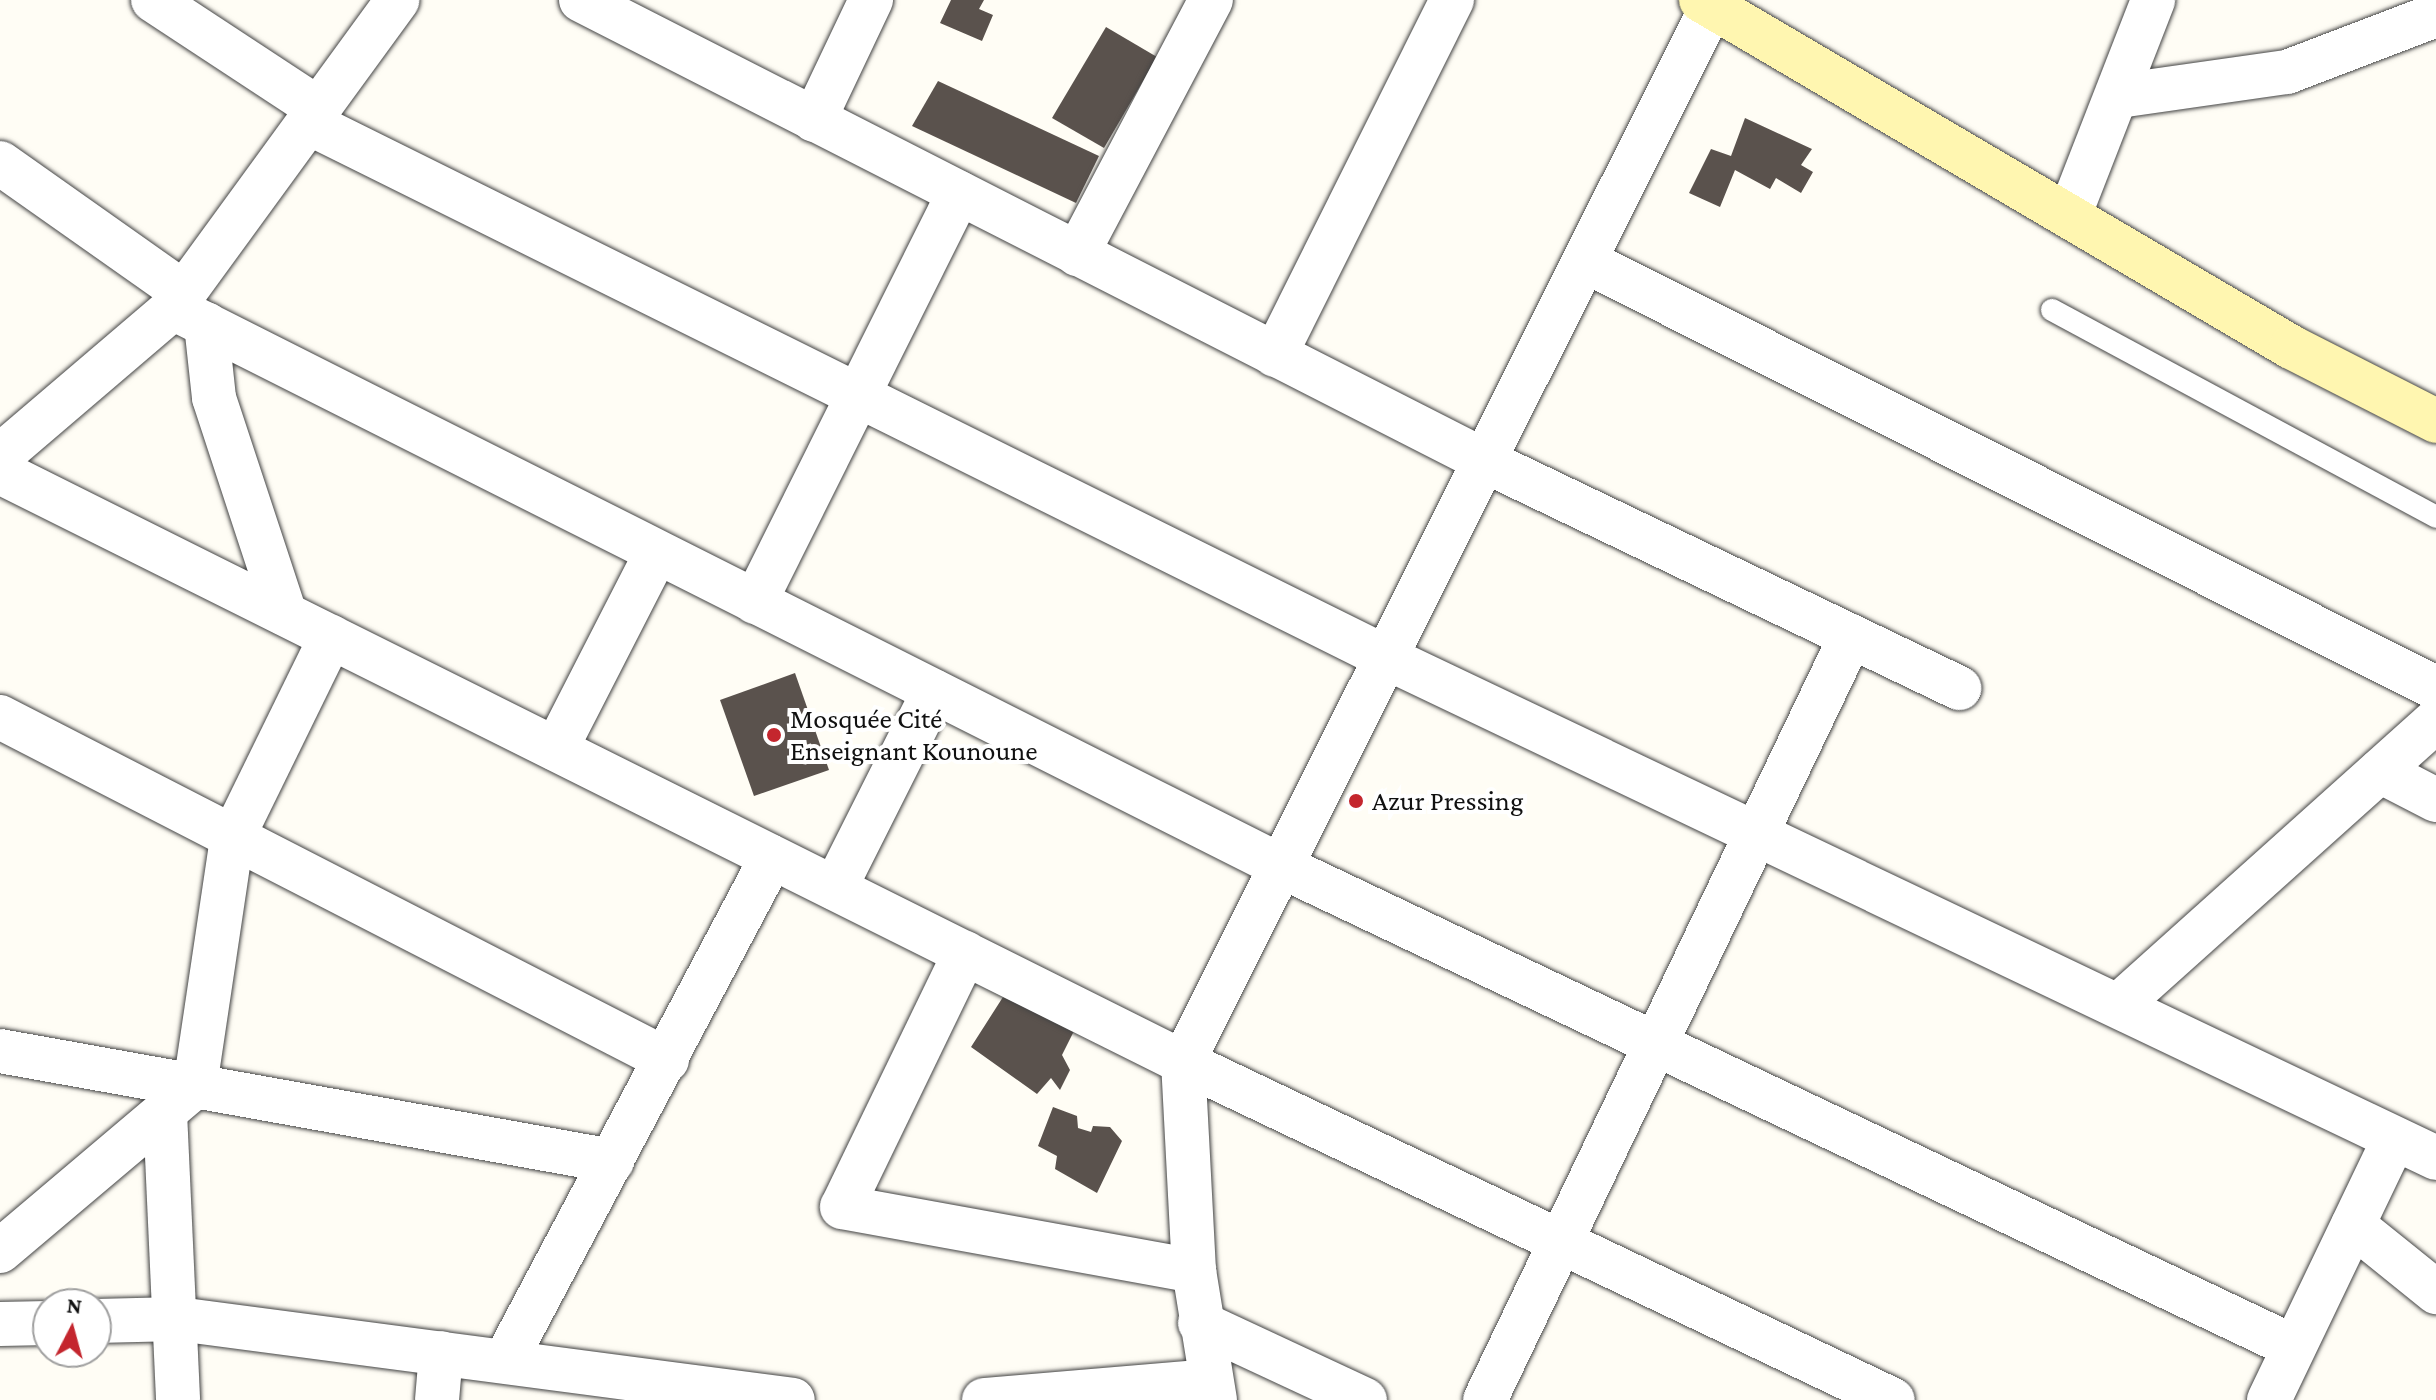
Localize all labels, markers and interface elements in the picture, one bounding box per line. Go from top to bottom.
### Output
place label: Mosquée Cité Enseignant Kounoune [790,702,1038,768]
marker: Mosquée Cité Enseignant Kounoune [765,726,783,744]
place label: Azur Pressing [1372,784,1523,818]
marker: Azur Pressing [1347,792,1365,810]
north arrow [32,1288,112,1368]
text: N [66,1292,83,1319]

